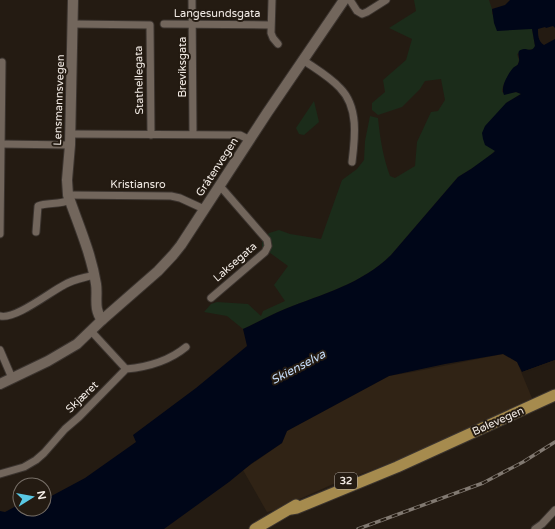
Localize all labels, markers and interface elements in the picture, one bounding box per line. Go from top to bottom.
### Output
street label: Langesundsgata [174,7,260,20]
street label: Breviksgata [176,37,189,97]
street label: Stathellegata [132,45,146,115]
street label: Lensmannsvegen [51,54,67,146]
street label: Gråtenvegen [193,135,241,199]
street label: Kristiansro [110,178,166,191]
street label: Laksegata [211,240,259,284]
water label: Skienselva [268,347,328,387]
street label: Skjæret [63,378,101,416]
street label: Bølevegen [470,404,526,438]
road number: 32 [335,473,357,489]
north arrow [12,477,52,517]
text: N [34,490,49,501]

